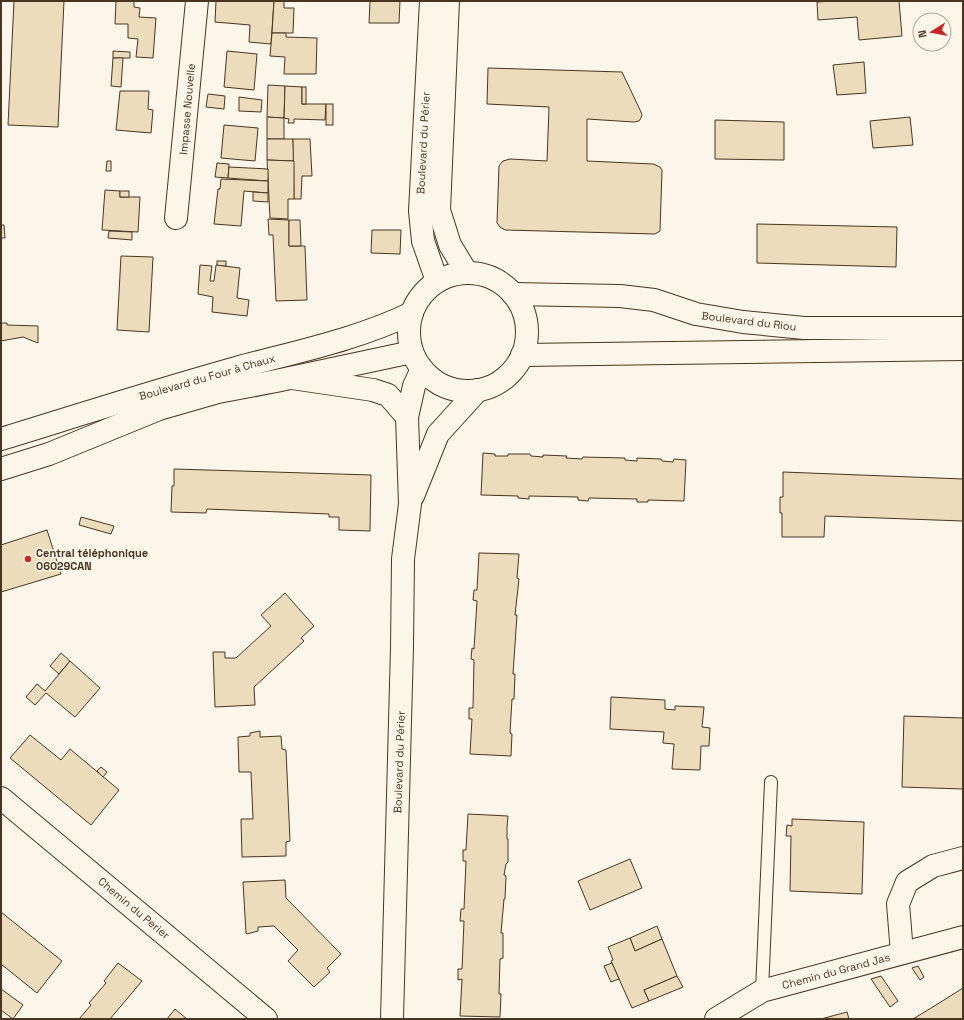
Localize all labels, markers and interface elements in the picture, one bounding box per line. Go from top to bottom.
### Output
north arrow [912,12,952,52]
text: N [915,29,930,39]
street label: Impasse Nouvelle [176,63,198,155]
street label: Boulevard du Périer [413,91,433,195]
street label: Boulevard du Riou [701,308,797,334]
street label: Boulevard du Four à Chaux [137,351,277,403]
place label: Central téléphonique 06029CAN [36,546,148,573]
marker: Central téléphonique 06029CAN [23,554,33,564]
street label: Boulevard du Périer [390,710,408,814]
street label: Chemin du Perier [95,874,173,942]
street label: Chemin du Grand Jas [780,950,892,992]

